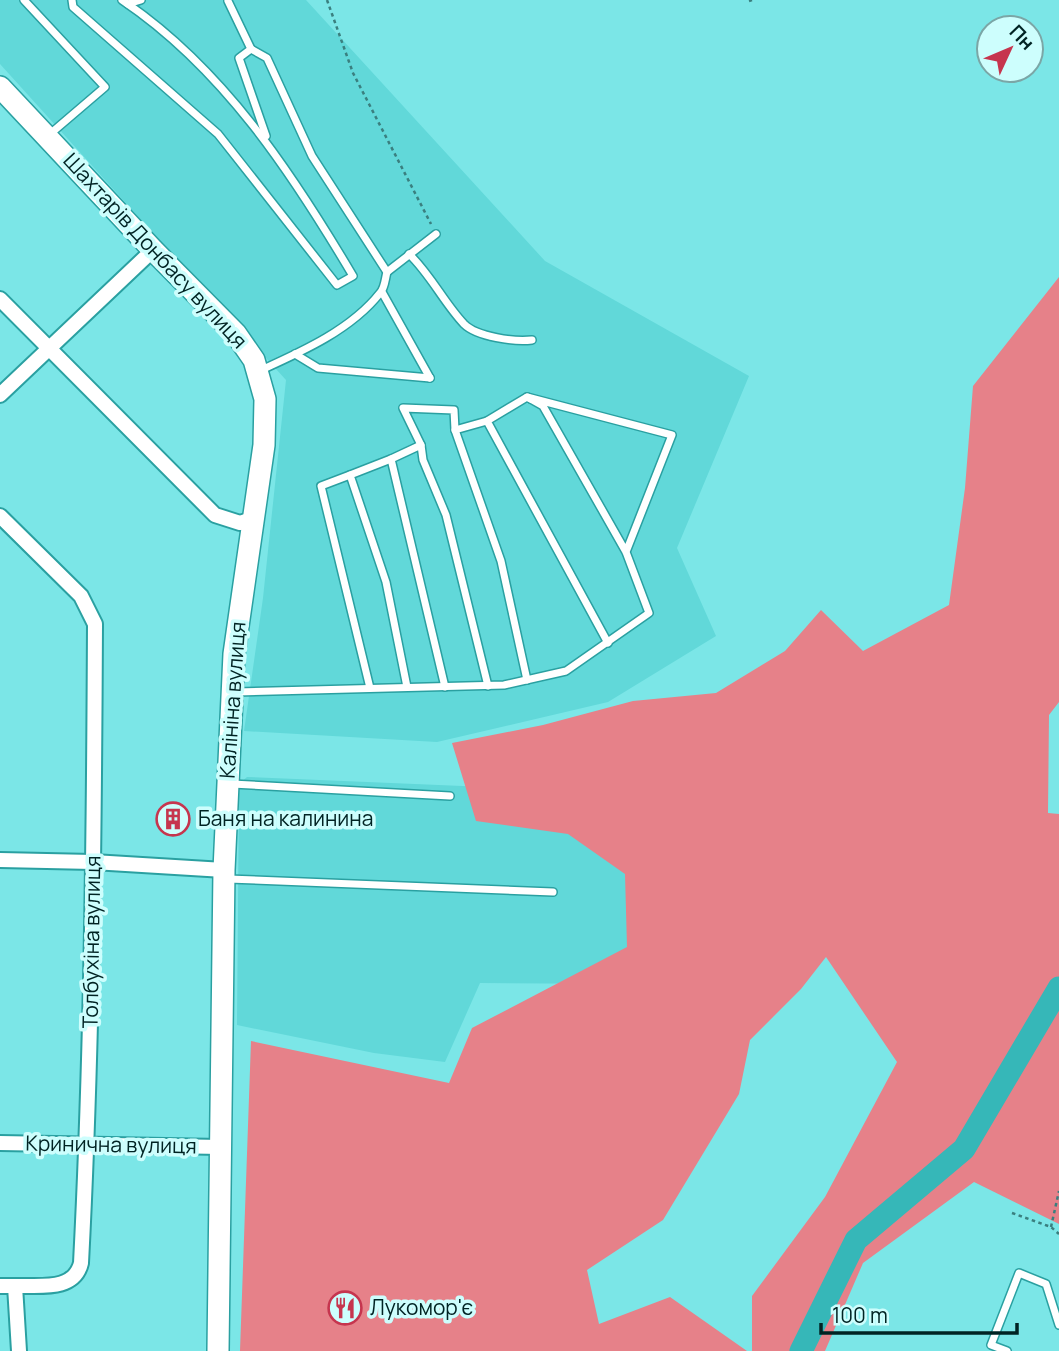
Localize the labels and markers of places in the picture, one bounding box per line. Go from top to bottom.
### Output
building icon: Баня на калинина [154,800,192,838]
place label: Баня на калинина [198,804,373,832]
restaurant icon: Лукомор'є [326,1289,364,1327]
place label: Лукомор'є [370,1293,473,1321]

